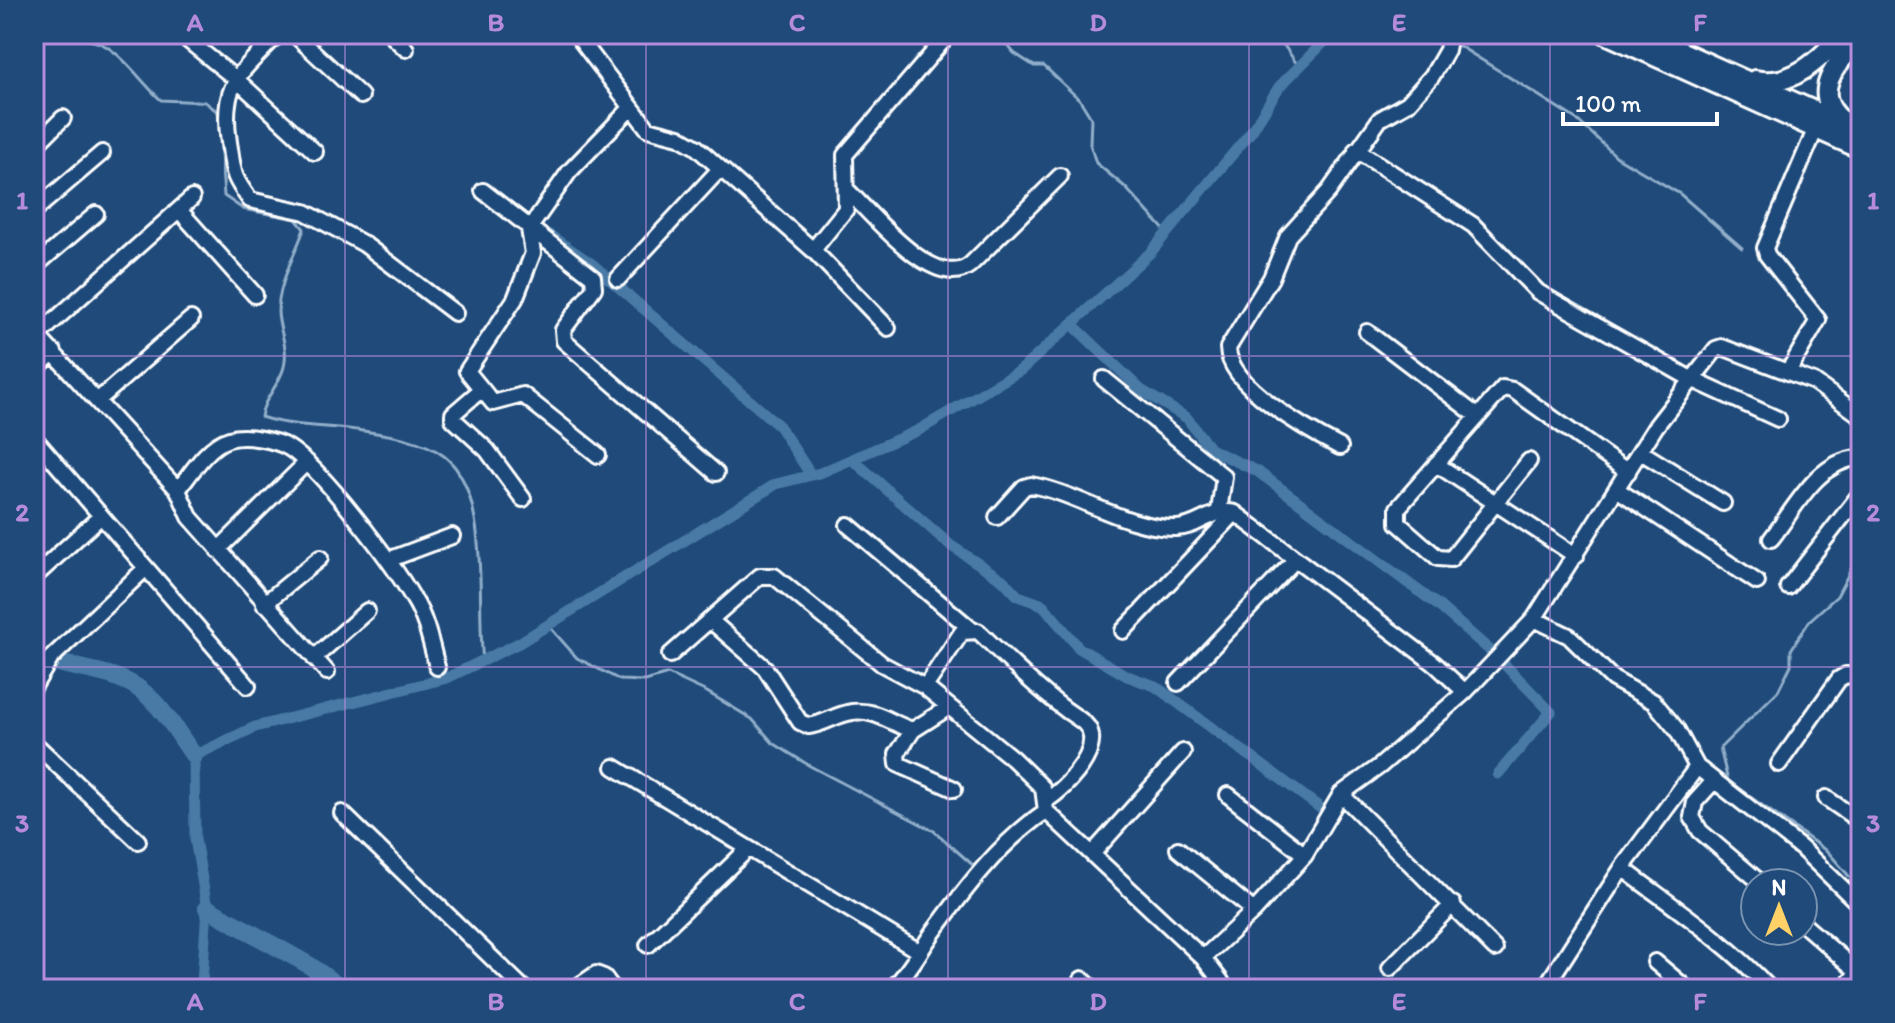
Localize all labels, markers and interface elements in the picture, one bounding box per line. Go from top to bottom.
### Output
text: A [186,6,204,38]
text: B [488,6,505,38]
text: C [789,6,806,38]
text: D [1089,6,1107,38]
text: E [1392,6,1406,38]
text: F [1693,6,1707,38]
scale bar [1563,76,1717,126]
text: 100 m [1575,89,1641,118]
text: 1 [16,184,28,216]
text: 1 [1867,184,1879,216]
text: 2 [15,496,29,528]
text: 2 [1866,496,1880,528]
text: 3 [15,807,29,839]
text: 3 [1866,807,1880,839]
north arrow [1739,867,1819,947]
text: N [1772,874,1786,901]
text: A [186,985,204,1017]
text: B [488,985,505,1017]
text: C [789,985,806,1017]
text: D [1089,985,1107,1017]
text: E [1392,985,1406,1017]
text: F [1693,985,1707,1017]

